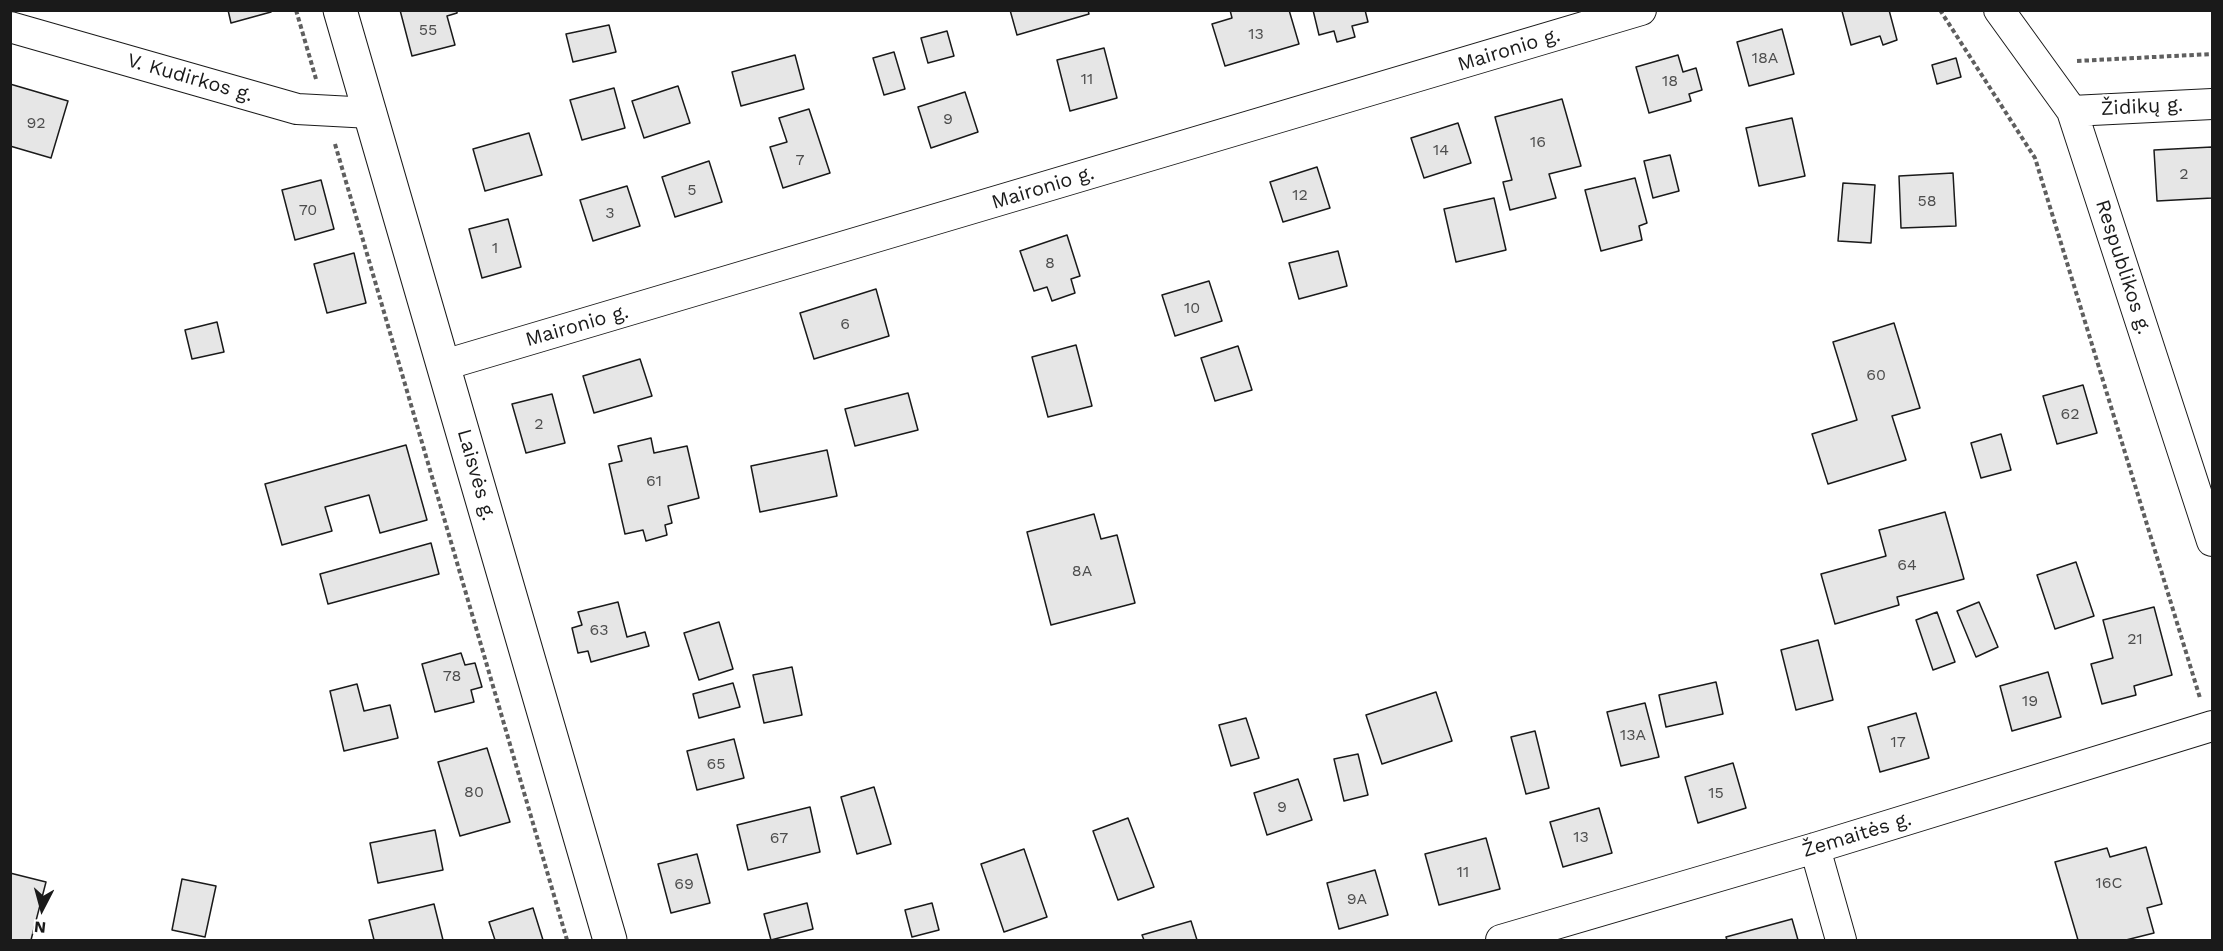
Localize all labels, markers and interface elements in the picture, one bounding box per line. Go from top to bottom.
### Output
house number: 55 [419,20,437,40]
street label: Maironio g. [1455,23,1563,77]
house number: 13 [1248,24,1264,44]
house number: 18A [1752,48,1778,68]
street label: V. Kudirkos g. [124,49,256,107]
house number: 11 [1081,69,1093,89]
house number: 18 [1662,71,1678,91]
street label: Židikų g. [2100,93,2184,121]
house number: 9 [943,109,953,129]
house number: 92 [26,113,46,133]
house number: 16 [1530,132,1546,152]
house number: 14 [1433,140,1449,160]
house number: 7 [796,150,804,170]
street label: Maironio g. [989,161,1097,215]
house number: 2 [2179,164,2189,184]
house number: 5 [687,180,697,200]
house number: 12 [1292,185,1308,205]
house number: 58 [1917,191,1937,211]
street label: Respublikos g. [2090,197,2156,337]
house number: 70 [299,200,317,220]
house number: 3 [605,203,615,223]
house number: 1 [492,238,498,258]
house number: 8 [1045,253,1055,273]
house number: 10 [1184,298,1200,318]
street label: Maironio g. [523,300,631,352]
house number: 6 [840,314,850,334]
house number: 60 [1866,365,1886,385]
house number: 62 [2060,404,2080,424]
house number: 2 [534,414,544,434]
street label: Laisvės g. [451,426,501,524]
house number: 61 [646,471,662,491]
house number: 64 [1897,555,1917,575]
house number: 8A [1072,561,1092,581]
house number: 63 [589,620,609,640]
house number: 21 [2127,629,2143,649]
house number: 78 [443,666,461,686]
house number: 19 [2022,691,2038,711]
house number: 13A [1620,725,1646,745]
house number: 17 [1890,732,1906,752]
house number: 65 [706,754,726,774]
house number: 80 [464,782,484,802]
house number: 15 [1708,783,1724,803]
house number: 9 [1277,797,1287,817]
street label: Žemaitės g. [1800,807,1914,863]
house number: 13 [1573,827,1589,847]
house number: 67 [770,828,788,848]
house number: 11 [1457,862,1469,882]
house number: 16C [2096,873,2122,893]
house number: 69 [674,874,694,894]
north arrow [12,879,72,939]
house number: 9A [1347,889,1367,909]
text: N [33,917,47,937]

